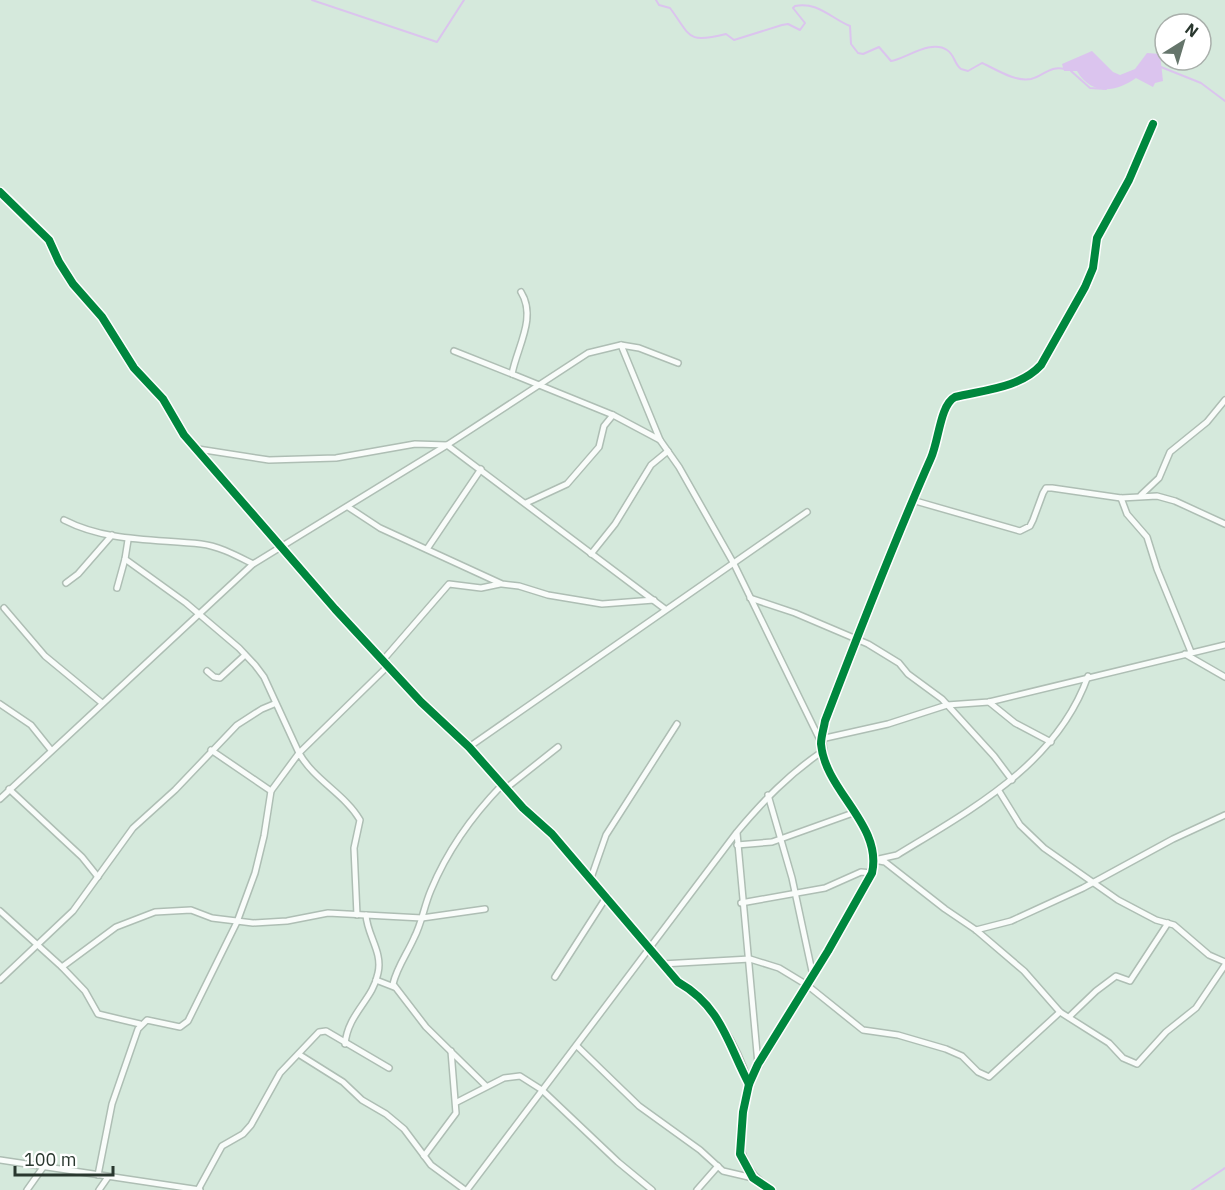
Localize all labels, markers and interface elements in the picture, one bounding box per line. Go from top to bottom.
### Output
north arrow [1153,12,1213,72]
text: N [1181,19,1203,41]
scale bar [15,1139,112,1177]
text: 100 m [24,1148,76,1171]

